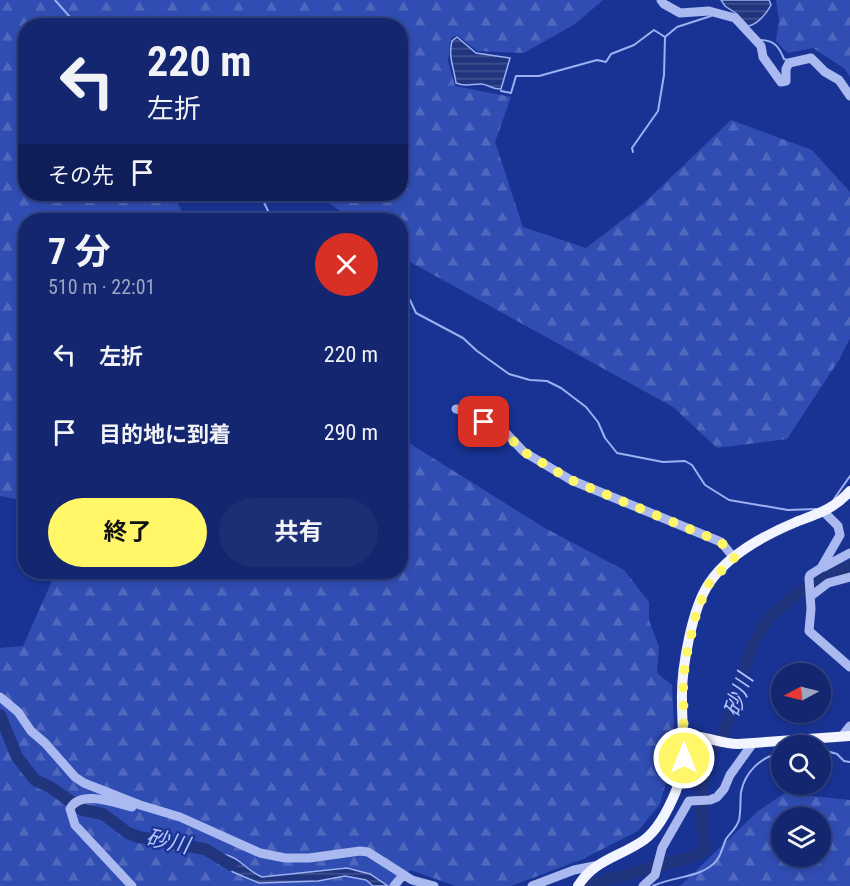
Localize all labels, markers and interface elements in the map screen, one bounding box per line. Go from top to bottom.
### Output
text: 220 m [147,37,252,86]
icon: left [48,42,126,120]
text: 左折 [147,93,201,125]
icon: arrive [126,156,159,189]
text: その先 [48,163,114,188]
text: 7 分 [48,231,111,273]
button: close [315,233,378,296]
text: 510 m · 22:01 [48,275,155,299]
icon: left [48,338,81,371]
text: 220 m [324,342,378,367]
text: 左折 [99,344,143,369]
pin [458,396,509,447]
icon: arrive [467,405,500,438]
icon: arrive [48,416,81,449]
text: 290 m [324,420,378,445]
text: 目的地に到着 [99,422,231,447]
button: 終了 [48,498,207,567]
button: 共有 [219,498,378,567]
north arrow [771,663,831,723]
map controls [771,663,831,867]
water label: 砂川 [719,668,758,720]
position arrow [652,726,716,790]
button: search [771,735,831,795]
button: layers [771,807,831,867]
water label: 砂川 [144,825,194,859]

